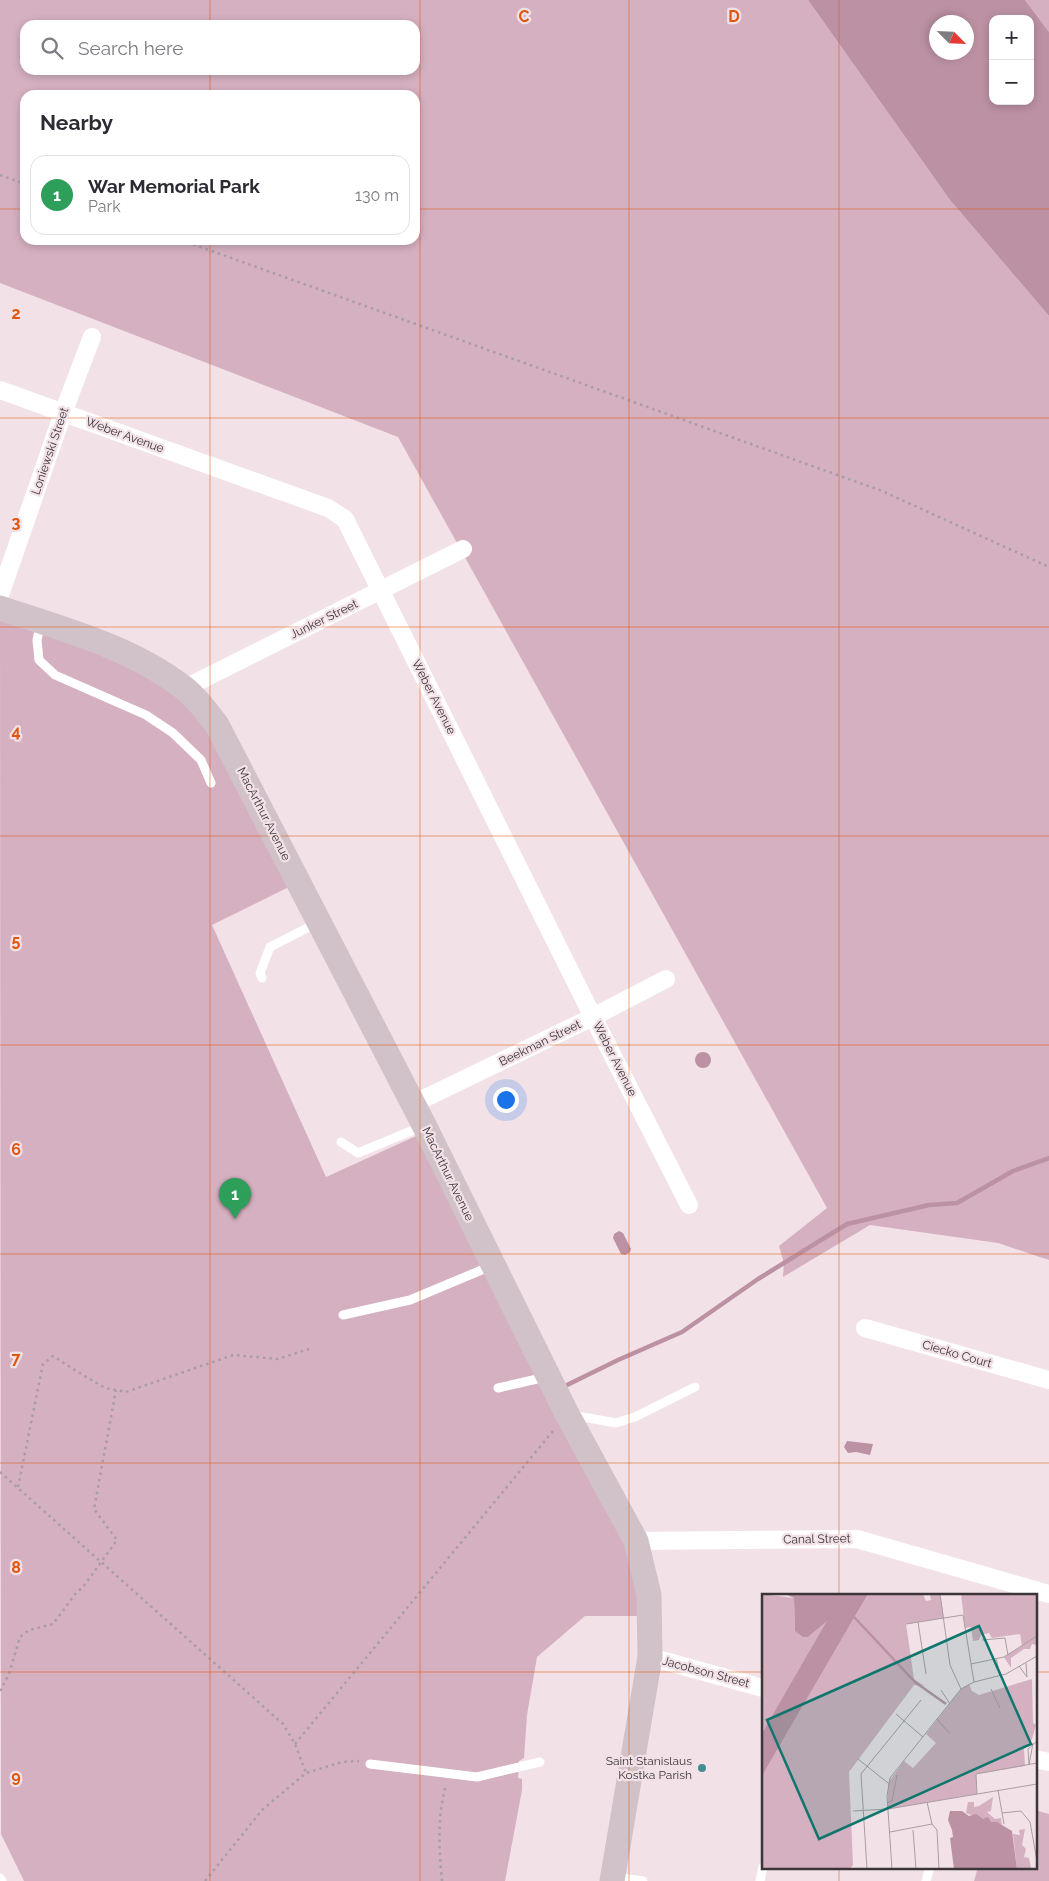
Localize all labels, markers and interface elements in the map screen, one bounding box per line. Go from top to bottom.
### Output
text: C [519,7,530,26]
text: D [728,7,740,26]
north arrow [929,15,974,60]
map controls [989,15,1034,105]
button: + [989,15,1034,60]
search box [20,20,420,75]
icon: search [38,34,66,62]
text: Search here [78,37,184,59]
button: − [989,60,1034,105]
text: Nearby [40,110,113,135]
text: War Memorial Park [88,175,260,197]
text: 1 [53,186,61,205]
text: 130 m [355,186,399,205]
text: Park [88,197,121,216]
text: 2 [11,304,21,323]
street label: Loniewski Street [29,406,71,496]
street label: Weber Avenue [84,414,166,456]
text: 3 [12,513,21,532]
street label: Junker Street [288,597,360,641]
street label: Weber Avenue [409,657,459,737]
text: 4 [11,722,21,741]
street label: MacArthur Avenue [234,765,294,863]
text: 5 [12,931,21,950]
street label: Beekman Street [497,1017,583,1069]
street label: Weber Avenue [590,1019,640,1099]
your location [493,1087,519,1113]
street label: MacArthur Avenue [419,1125,477,1223]
text: 6 [11,1140,21,1159]
pin: 1 [219,1178,251,1219]
street label: Ciecko Court [921,1337,993,1371]
text: 7 [12,1349,21,1368]
street label: Canal Street [783,1531,851,1547]
text: 8 [11,1558,21,1577]
inset map [762,1594,1036,1868]
street label: Jacobson Street [661,1654,751,1690]
place label: Saint Stanislaus Kostka Parish [606,1754,692,1782]
marker: Saint Stanislaus Kostka Parish [696,1762,708,1774]
text: 9 [11,1767,21,1786]

